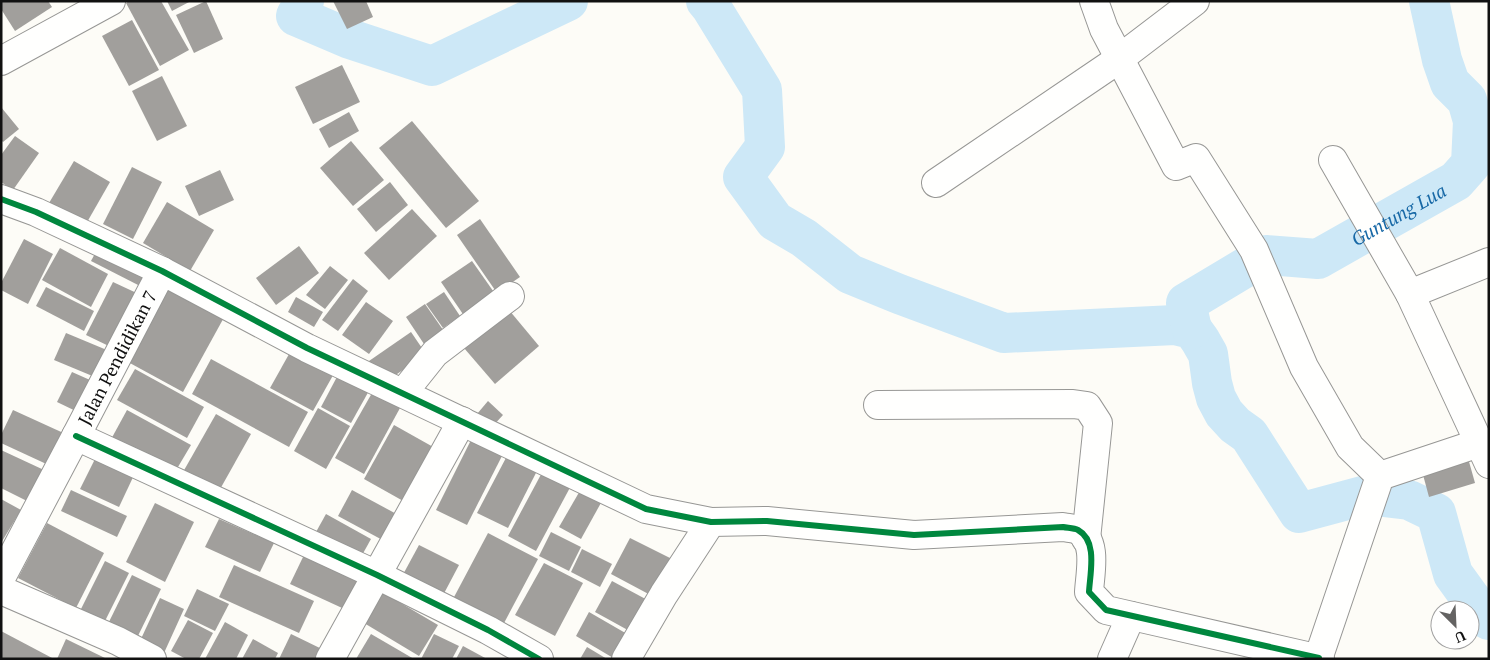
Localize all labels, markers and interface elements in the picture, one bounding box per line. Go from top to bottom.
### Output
water label: Guntung Lua [1346,177,1450,251]
street label: Jalan Pendidikan 7 [72,286,162,429]
north arrow [1430,600,1480,650]
text: U [1452,627,1469,648]

